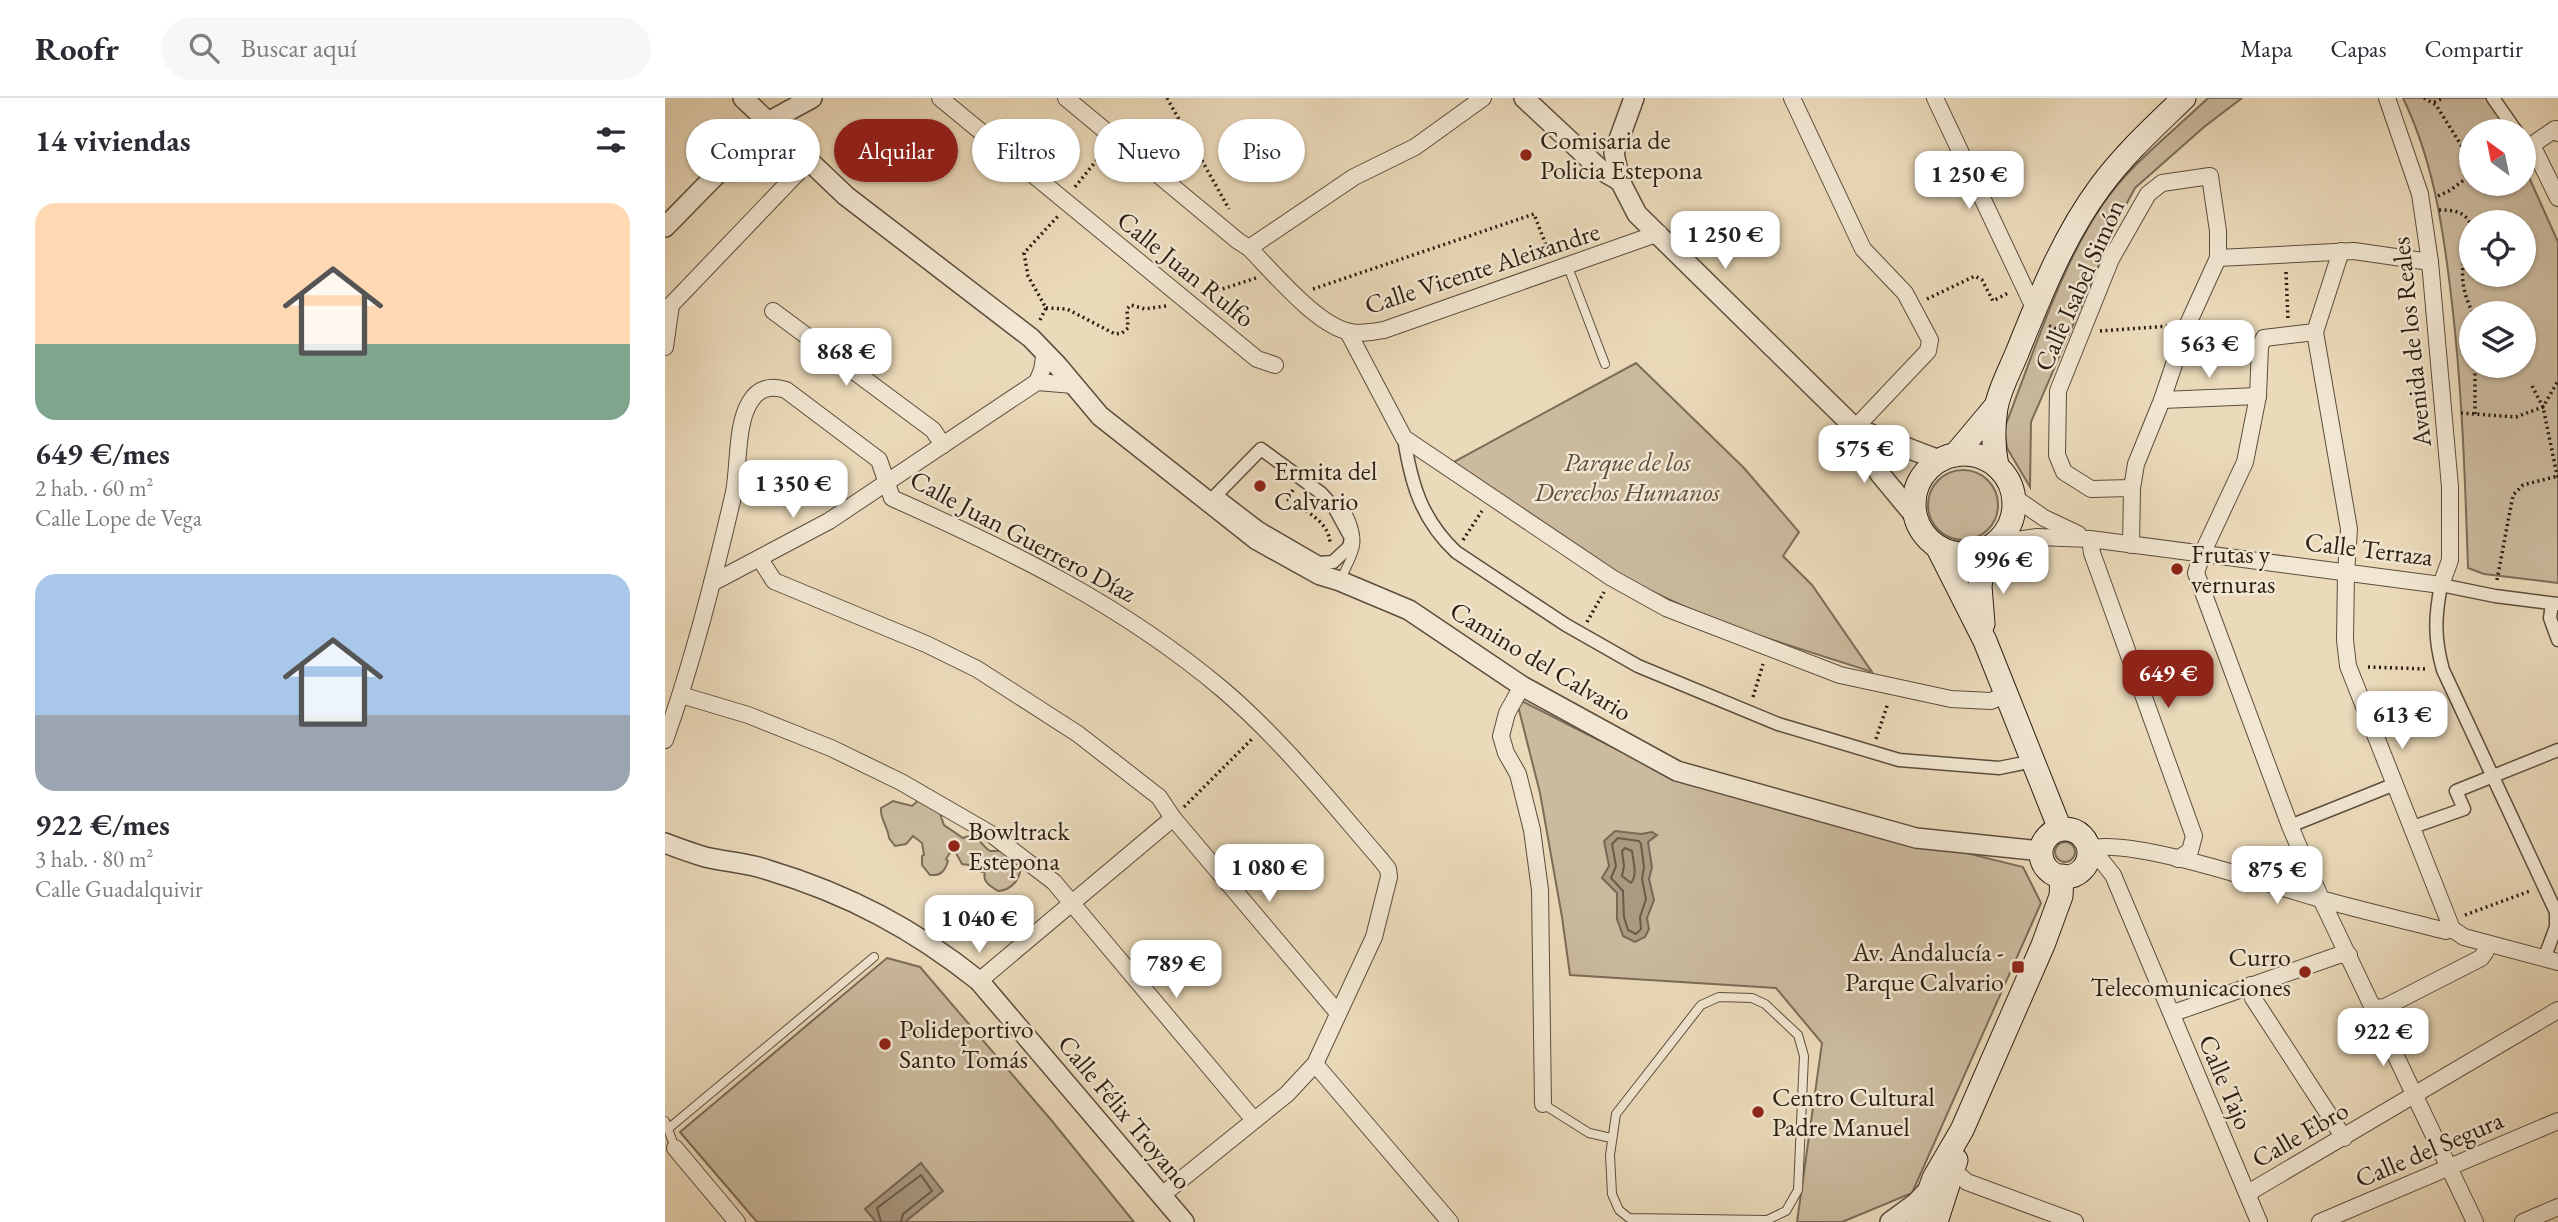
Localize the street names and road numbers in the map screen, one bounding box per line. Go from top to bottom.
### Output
street label: Calle Isabel Simón [2026,194,2132,376]
street label: Calle Juan Rulfo [1110,203,1262,335]
street label: Calle Vicente Aleixandre [1360,214,1604,322]
street label: Avenida de los Reales [2383,235,2439,450]
street label: Calle Juan Guerrero Díaz [904,462,1142,610]
street label: Calle Terraza [2303,524,2436,574]
street label: Camino del Calvario [1444,593,1638,729]
street label: Calle Félix Troyano [1050,1028,1200,1196]
street label: Calle Tajo [2191,1029,2261,1135]
street label: Calle Ebro [2245,1093,2355,1175]
street label: Calle del Segura [2350,1102,2509,1195]

